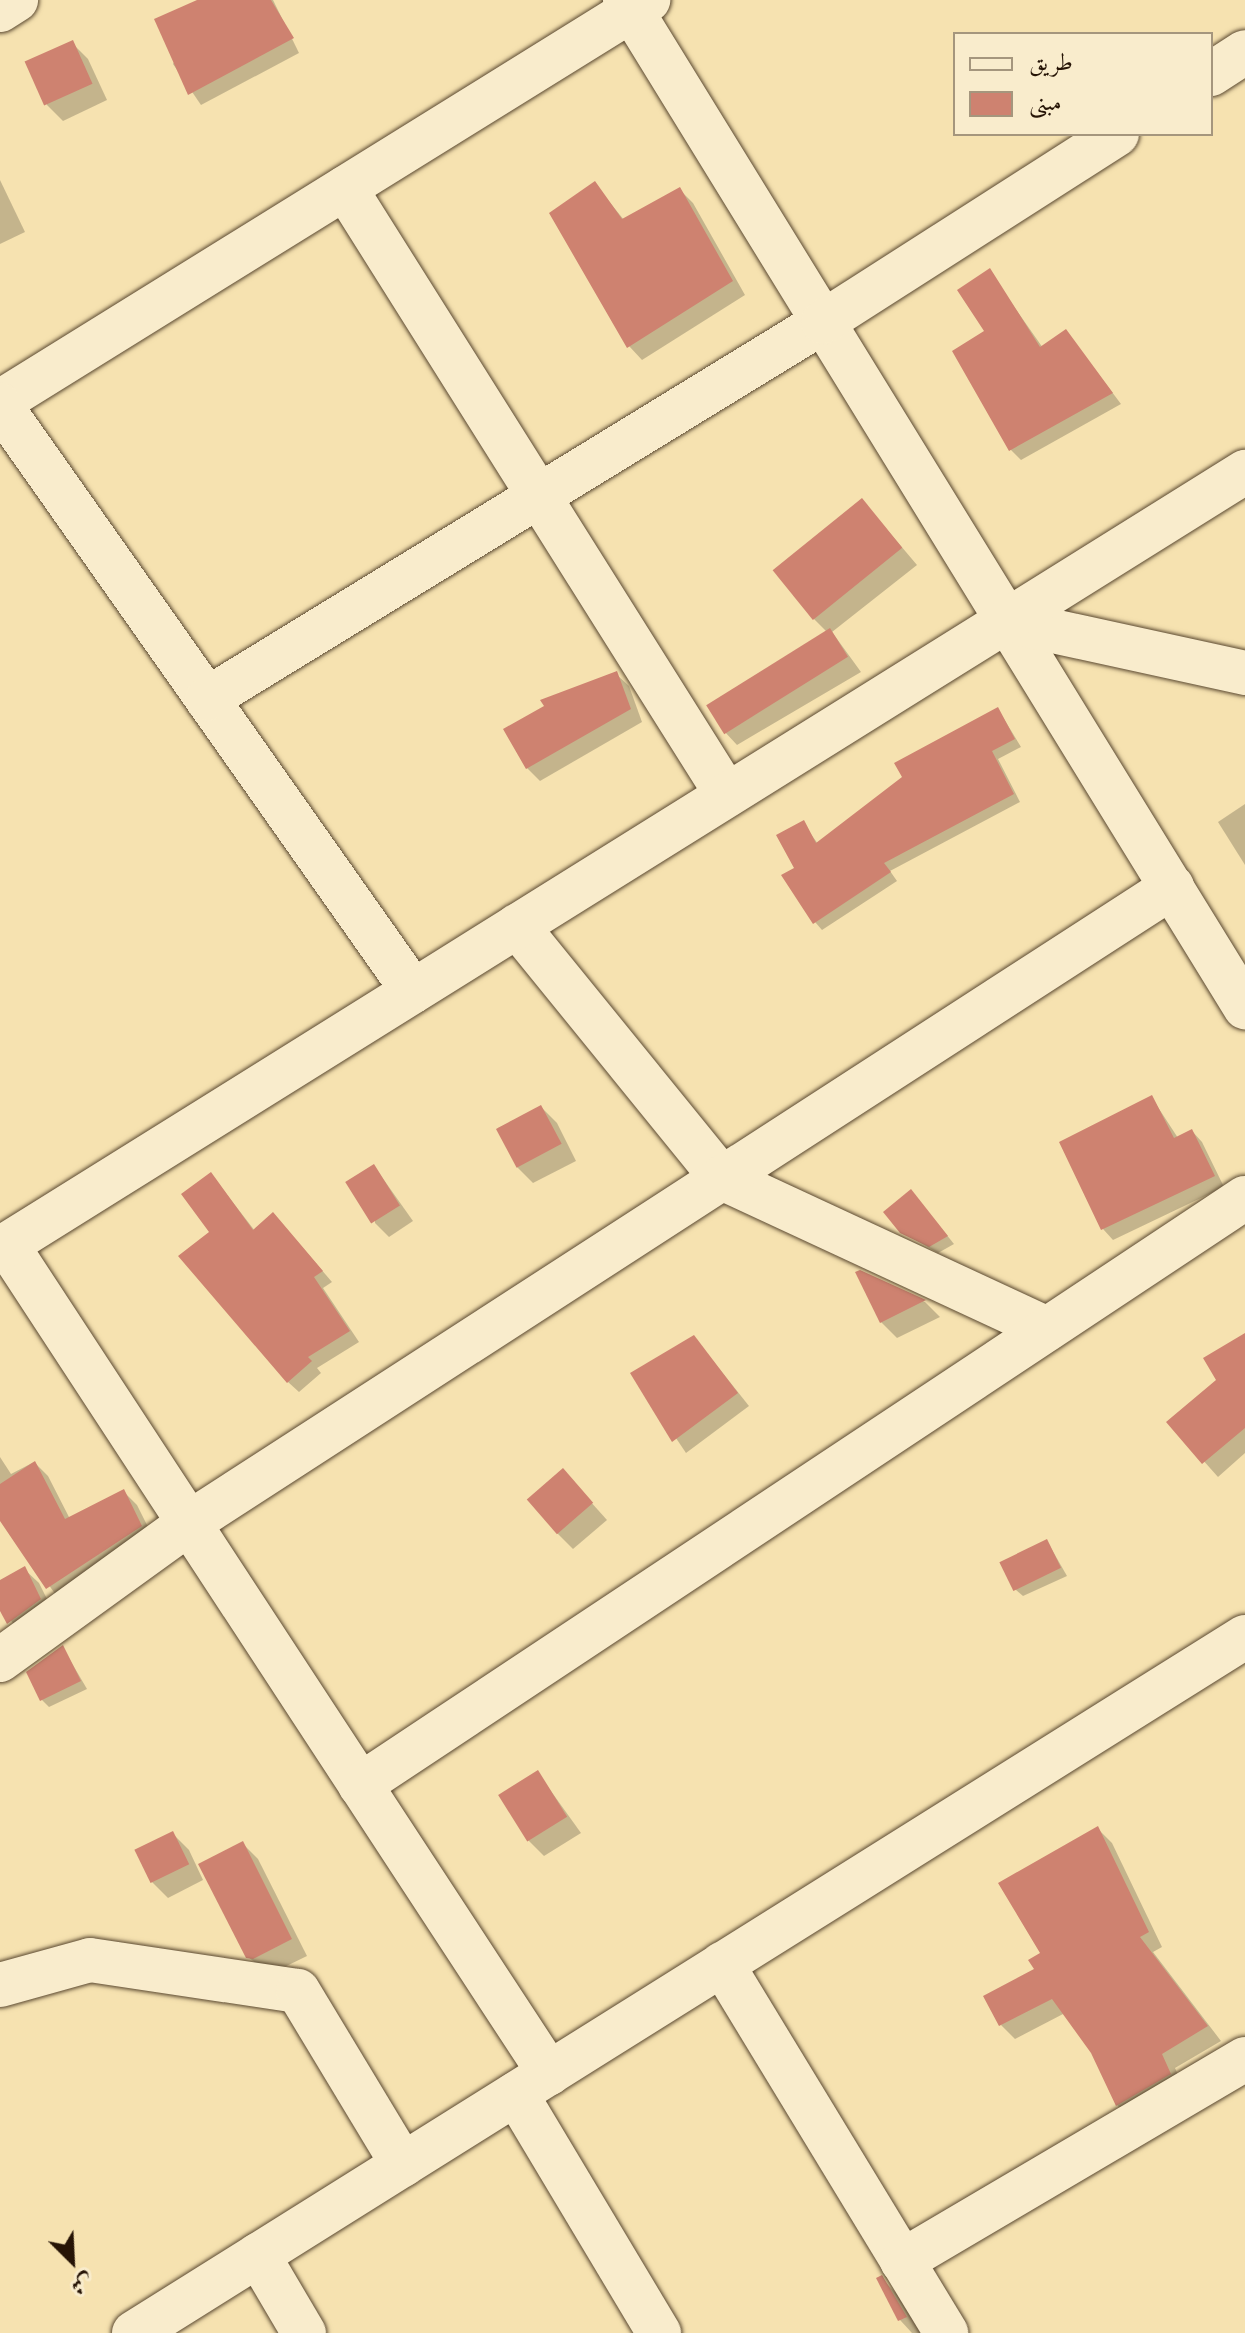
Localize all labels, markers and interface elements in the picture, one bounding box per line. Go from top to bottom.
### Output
legend [953,32,1213,136]
text: طريق [1029,48,1073,78]
text: مبنى [1029,88,1062,118]
north arrow [32,2221,112,2301]
text: ش [67,2267,97,2300]

